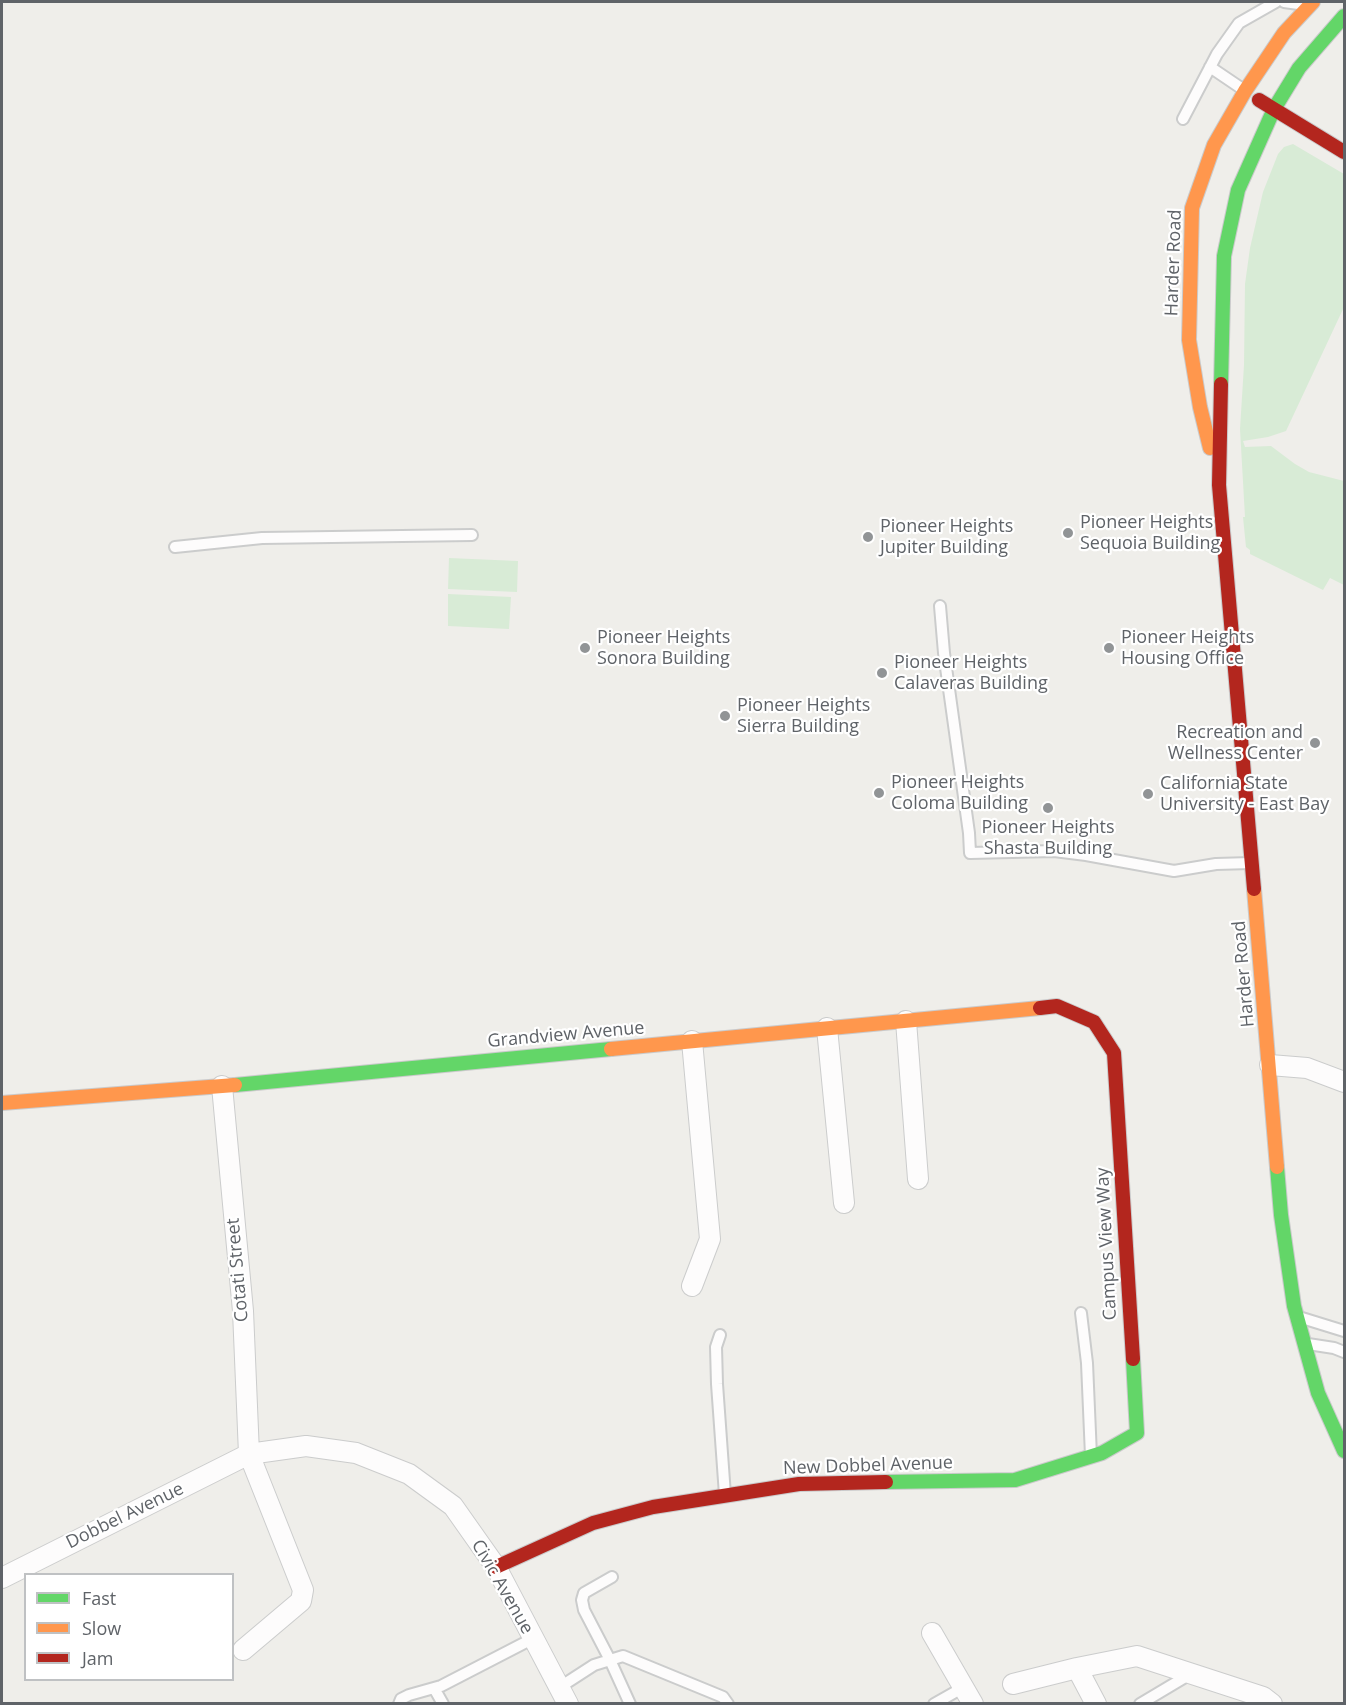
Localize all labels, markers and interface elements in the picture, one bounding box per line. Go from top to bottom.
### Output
street label: Harder Road [1161,209,1187,317]
place label: Pioneer Heights Sequoia Building [1080,512,1220,554]
place label: Pioneer Heights Jupiter Building [880,516,1013,558]
marker: Pioneer Heights Sequoia Building [1061,526,1075,540]
marker: Pioneer Heights Jupiter Building [861,530,875,544]
place label: Pioneer Heights Sonora Building [597,627,730,670]
place label: Pioneer Heights Housing Office [1121,627,1254,670]
marker: Pioneer Heights Sonora Building [578,641,592,655]
marker: Pioneer Heights Housing Office [1102,641,1116,655]
place label: Pioneer Heights Calaveras Building [894,652,1048,694]
marker: Pioneer Heights Calaveras Building [875,666,889,680]
place label: Pioneer Heights Sierra Building [737,695,870,738]
marker: Pioneer Heights Sierra Building [718,709,732,723]
place label: Recreation and Wellness Center [1168,722,1303,764]
marker: Recreation and Wellness Center [1308,736,1322,750]
place label: Pioneer Heights Coloma Building [891,772,1028,814]
place label: California State University - East Bay [1160,773,1329,816]
marker: Pioneer Heights Coloma Building [872,786,886,800]
marker: California State University - East Bay [1141,787,1155,801]
marker: Pioneer Heights Shasta Building [1041,801,1055,815]
place label: Pioneer Heights Shasta Building [981,817,1115,860]
street label: Harder Road [1229,920,1259,1028]
street label: Grandview Avenue [487,1017,645,1053]
street label: Campus View Way [1092,1167,1122,1321]
street label: Cotati Street [223,1217,253,1323]
street label: New Dobbel Avenue [783,1452,953,1480]
street label: Dobbel Avenue [63,1478,187,1554]
street label: Civic Avenue [466,1536,538,1638]
legend [24,1573,234,1681]
text: Fast [82,1586,116,1610]
text: Slow [82,1616,121,1640]
text: Jam [82,1646,114,1670]

